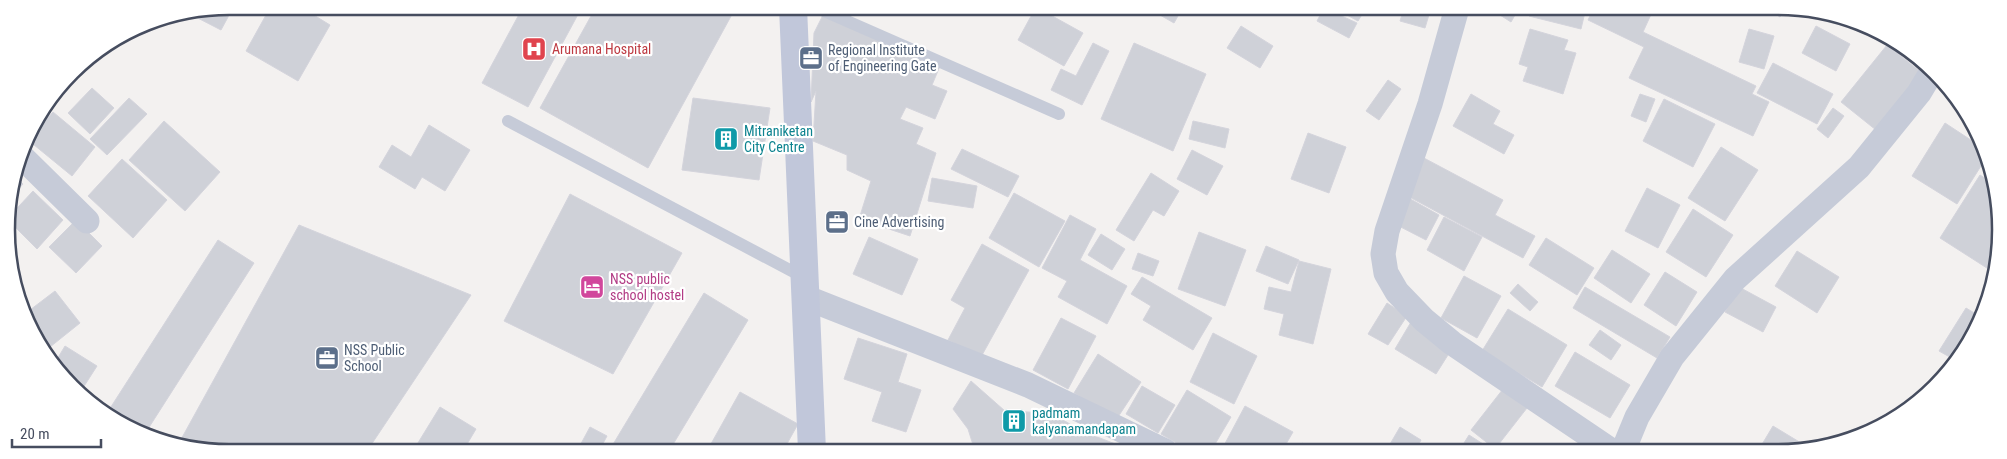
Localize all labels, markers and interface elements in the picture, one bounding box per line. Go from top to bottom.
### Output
hospital icon: Arumana Hospital [521,36,547,62]
place label: Arumana Hospital [552,41,651,57]
place label: Regional Institute of Engineering Gate [828,42,937,74]
office icon: Regional Institute of Engineering Gate [798,45,824,71]
place label: Mitraniketan City Centre [744,123,813,155]
building icon: Mitraniketan City Centre [713,126,739,152]
office icon: Cine Advertising [824,209,850,235]
place label: Cine Advertising [854,214,944,230]
place label: NSS public school hostel [610,271,684,303]
hotel icon: NSS public school hostel [579,274,605,300]
place label: NSS Public School [344,342,405,374]
office icon: NSS Public School [314,345,340,371]
place label: padmam kalyanamandapam [1032,405,1136,437]
building icon: padmam kalyanamandapam [1001,408,1027,434]
scale bar [12,416,101,448]
text: 20 m [20,425,50,443]

